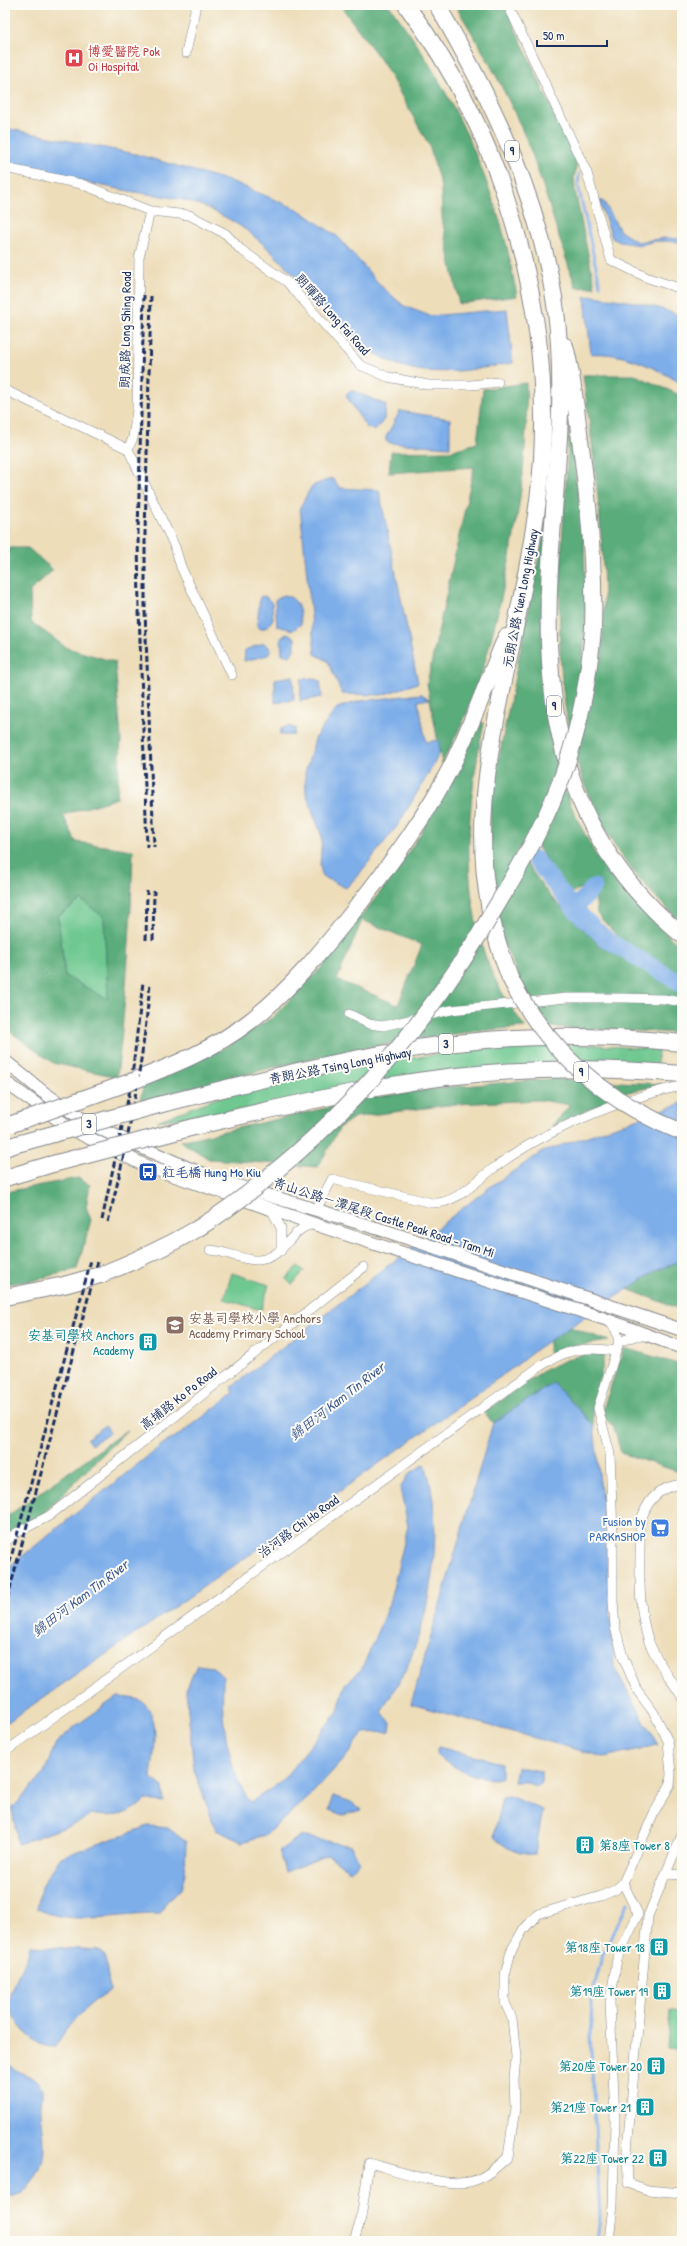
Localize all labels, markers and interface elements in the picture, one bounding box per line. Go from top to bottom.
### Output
scale bar [537,22,607,48]
text: 50 m [543,27,564,44]
place label: 博愛醫院 Pok Oi Hospital [88,42,160,75]
hospital icon: 博愛醫院 Pok Oi Hospital [63,47,85,69]
road number: 9 [505,141,519,161]
street label: 朗暉路 Long Fai Road [292,269,374,359]
street label: 朗成路 Long Shing Road [115,271,135,389]
street label: 元朗公路 Yuen Long Highway [498,526,542,669]
road number: 9 [547,696,561,716]
road number: 3 [439,1034,453,1054]
street label: 青朗公路 Tsing Long Highway [267,1042,413,1088]
road number: 9 [574,1062,588,1082]
road number: 3 [82,1114,96,1134]
bus stop icon: 紅毛橋 Hung Mo Kiu [137,1161,159,1183]
place label: 紅毛橋 Hung Mo Kiu [162,1163,261,1181]
street label: 青山公路－潭尾段 Castle Peak Road – Tam Mi [271,1173,497,1261]
place label: 安基司學校小學 Anchors Academy Primary School [189,1309,321,1342]
school or university icon: 安基司學校小學 Anchors Academy Primary School [164,1314,186,1336]
place label: 安基司學校 Anchors Academy [28,1326,134,1359]
building icon: 安基司學校 Anchors Academy [137,1331,159,1353]
water label: 錦田河 Kam Tin River [285,1356,390,1444]
street label: 高埔路 Ko Po Road [136,1362,220,1434]
street label: 治河路 Chi Ho Road [254,1490,342,1562]
place label: Fusion by PARKnSHOP [589,1512,646,1545]
supermarket icon: Fusion by PARKnSHOP [649,1517,671,1539]
water label: 錦田河 Kam Tin River [28,1554,133,1640]
building icon: 第8座 Tower 8 [574,1834,596,1856]
place label: 第8座 Tower 8 [599,1836,670,1854]
building icon: 第18座 Tower 18 [648,1936,670,1958]
place label: 第18座 Tower 18 [565,1938,645,1956]
building icon: 第19座 Tower 19 [651,1980,673,2002]
place label: 第19座 Tower 19 [570,1982,648,2000]
building icon: 第20座 Tower 20 [645,2055,667,2077]
place label: 第20座 Tower 20 [559,2057,642,2075]
building icon: 第21座 Tower 21 [634,2096,656,2118]
place label: 第21座 Tower 21 [550,2098,631,2116]
building icon: 第22座 Tower 22 [647,2147,669,2169]
place label: 第22座 Tower 22 [560,2149,644,2167]

